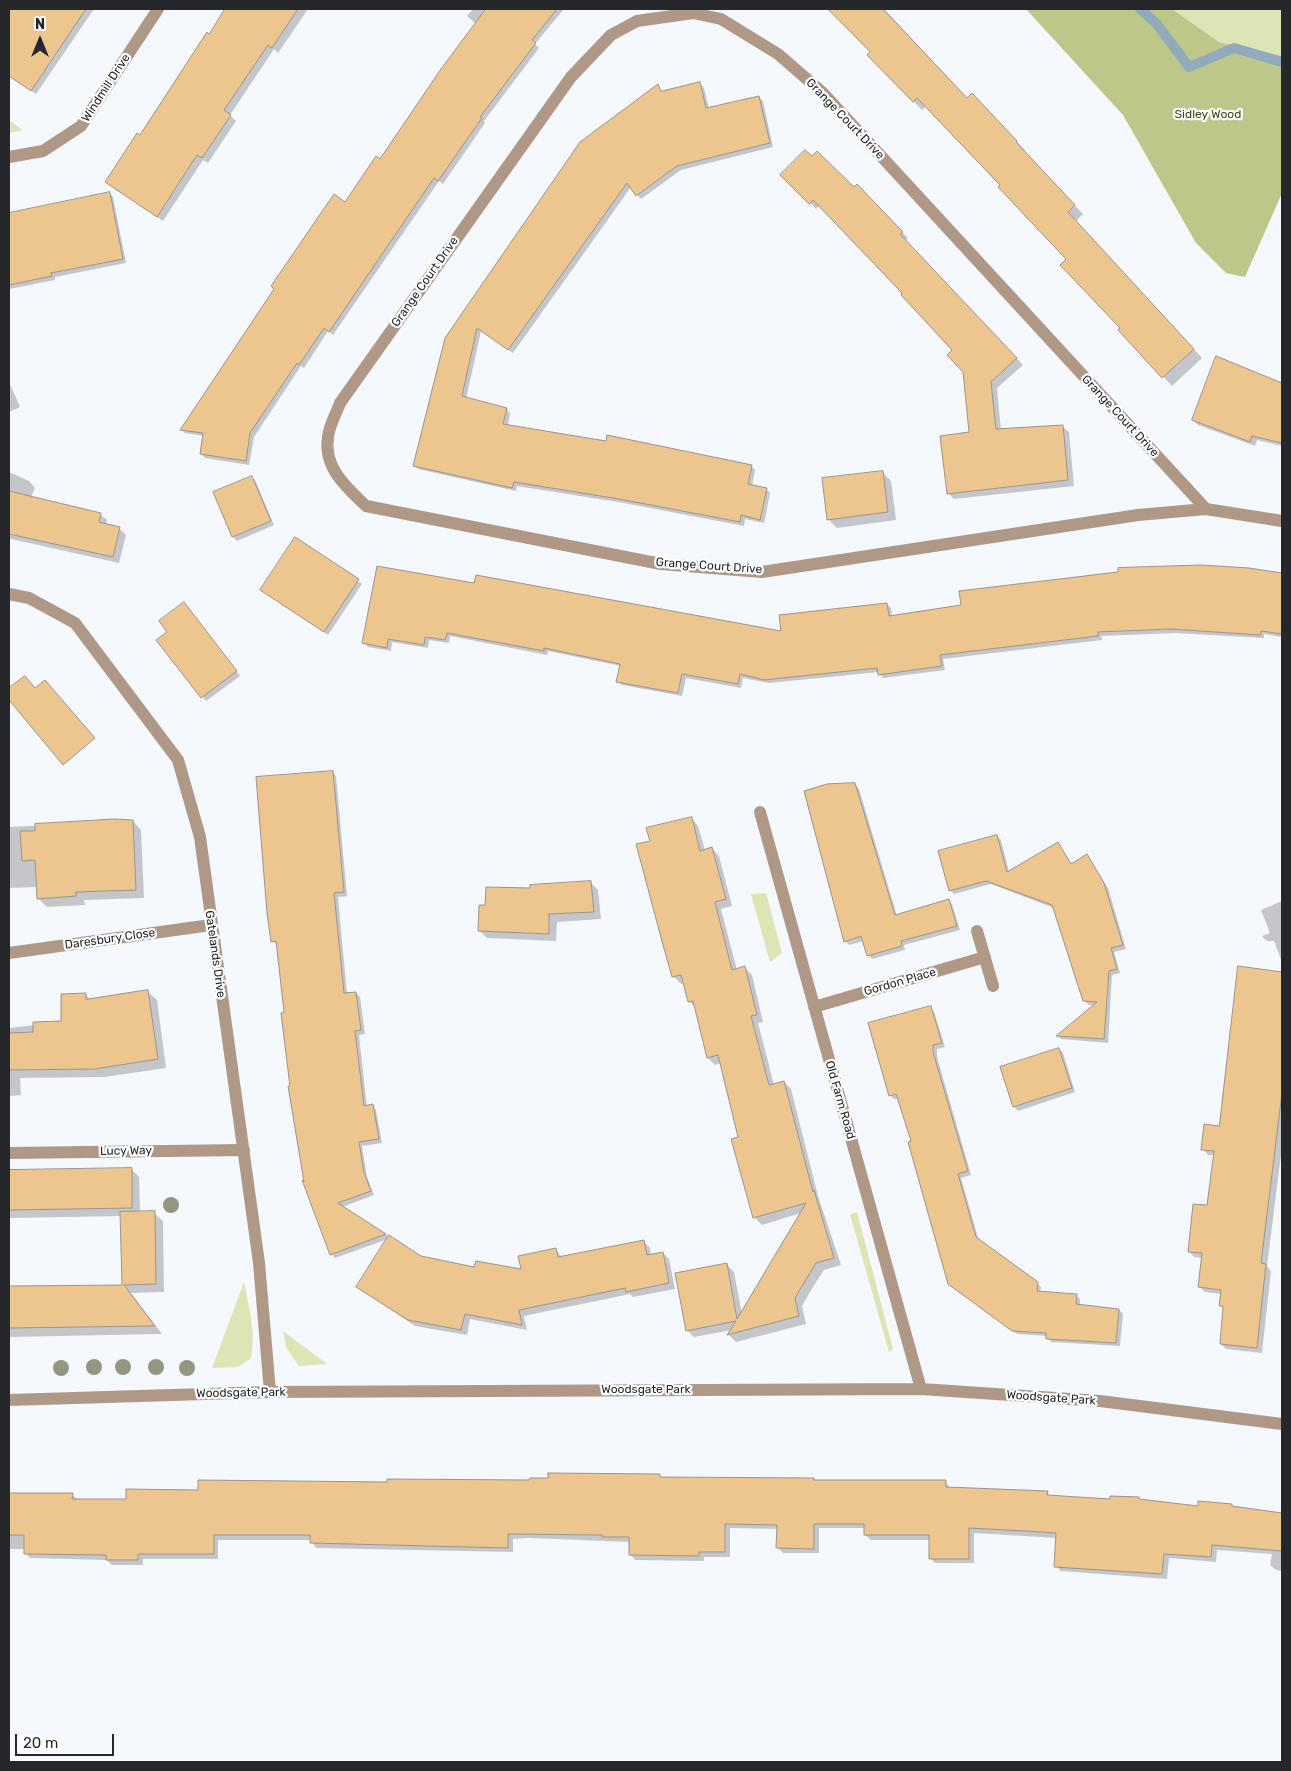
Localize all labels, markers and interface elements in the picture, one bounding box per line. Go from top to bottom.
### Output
north arrow [15,15,65,65]
text: N [35,16,45,33]
street label: Windmill Drive [79,51,133,125]
street label: Grange Court Drive [803,76,887,162]
park label: Sidley Wood [1175,108,1241,122]
street label: Grange Court Drive [389,234,461,330]
street label: Grange Court Drive [1078,372,1162,460]
street label: Grange Court Drive [655,555,763,577]
street label: Gatelands Drive [202,909,228,999]
street label: Daresbury Close [64,926,156,952]
street label: Gordon Place [862,965,938,999]
street label: Old Farm Road [822,1059,858,1141]
street label: Lucy Way [100,1143,152,1159]
street label: Woodsgate Park [601,1383,691,1397]
street label: Woodsgate Park [196,1385,286,1401]
street label: Woodsgate Park [1006,1388,1096,1408]
scale bar [18,1724,116,1756]
text: 20 m [23,1734,58,1752]

